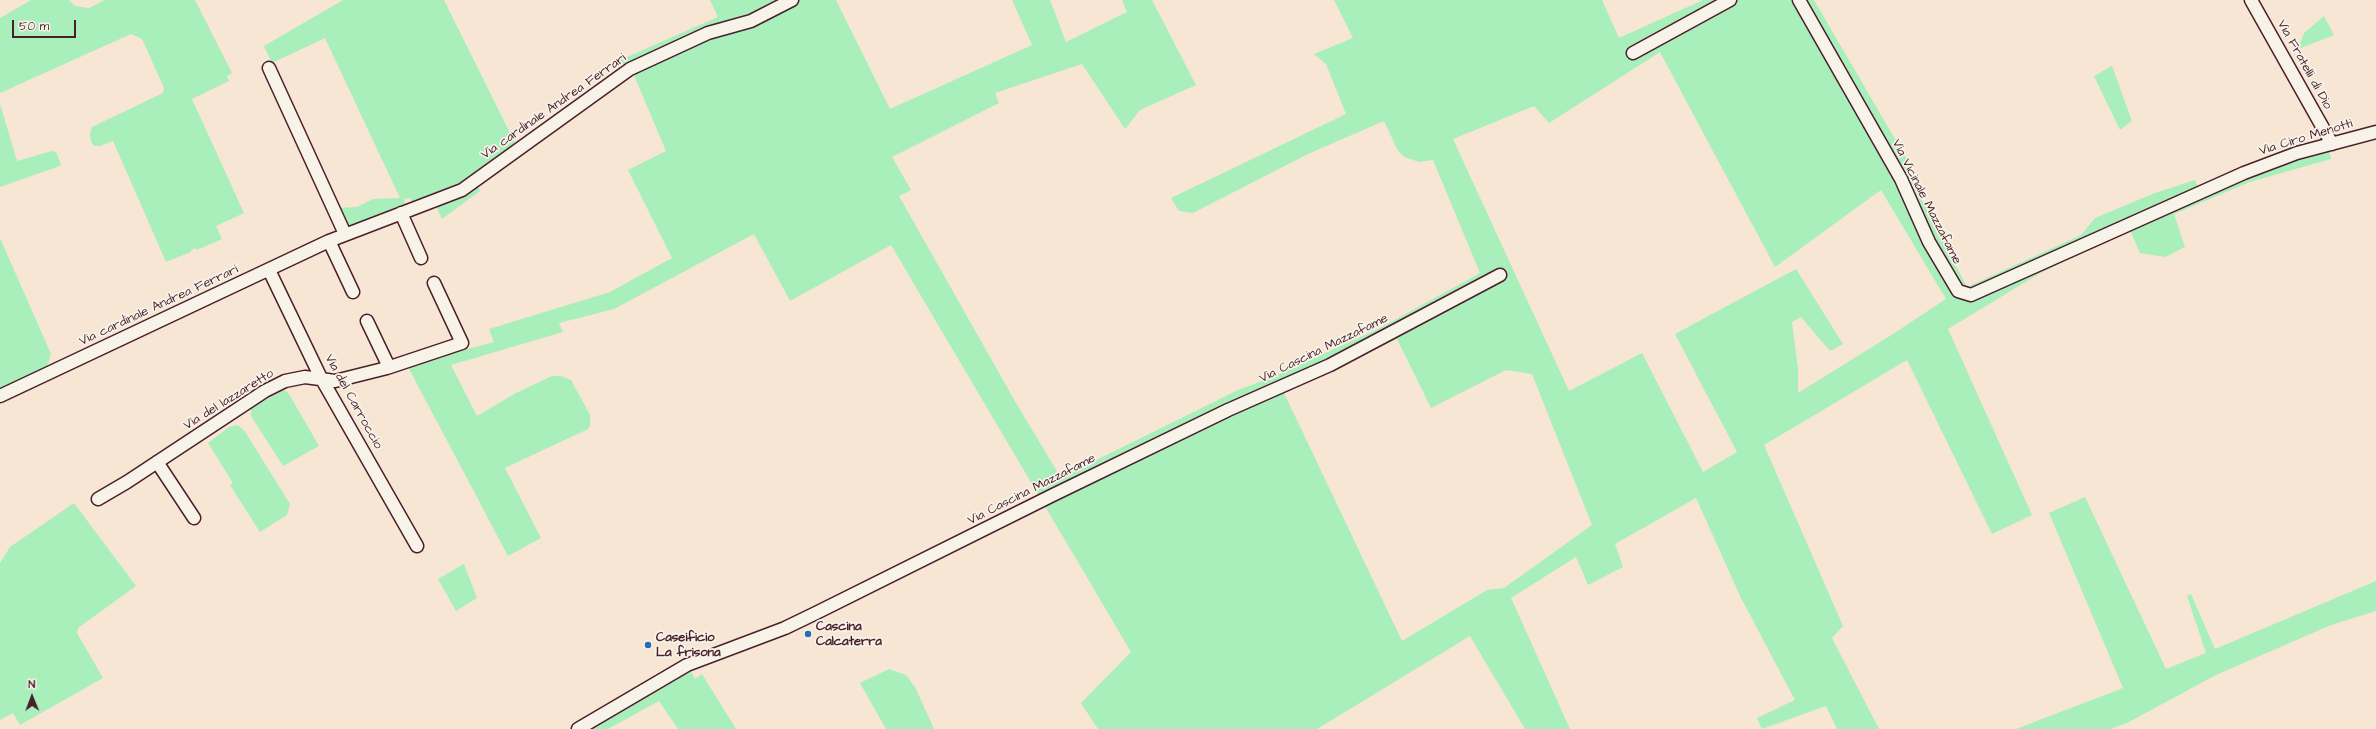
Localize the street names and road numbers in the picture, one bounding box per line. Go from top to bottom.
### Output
street label: Via Fratelli di Dio [2273,18,2335,112]
street label: Via cardinale Andrea Ferrari [478,51,630,163]
street label: Via Ciro Menotti [2257,116,2355,160]
street label: Via Vicinale Mazzafame [1888,137,1964,267]
street label: Via cardinale Andrea Ferrari [77,262,241,350]
street label: Via Cascina Mazzafame [1257,311,1391,387]
street label: Via del Carroccio [320,352,386,452]
street label: Via del lazzaretto [181,366,277,434]
street label: Via Cascina Mazzafame [966,451,1098,529]

